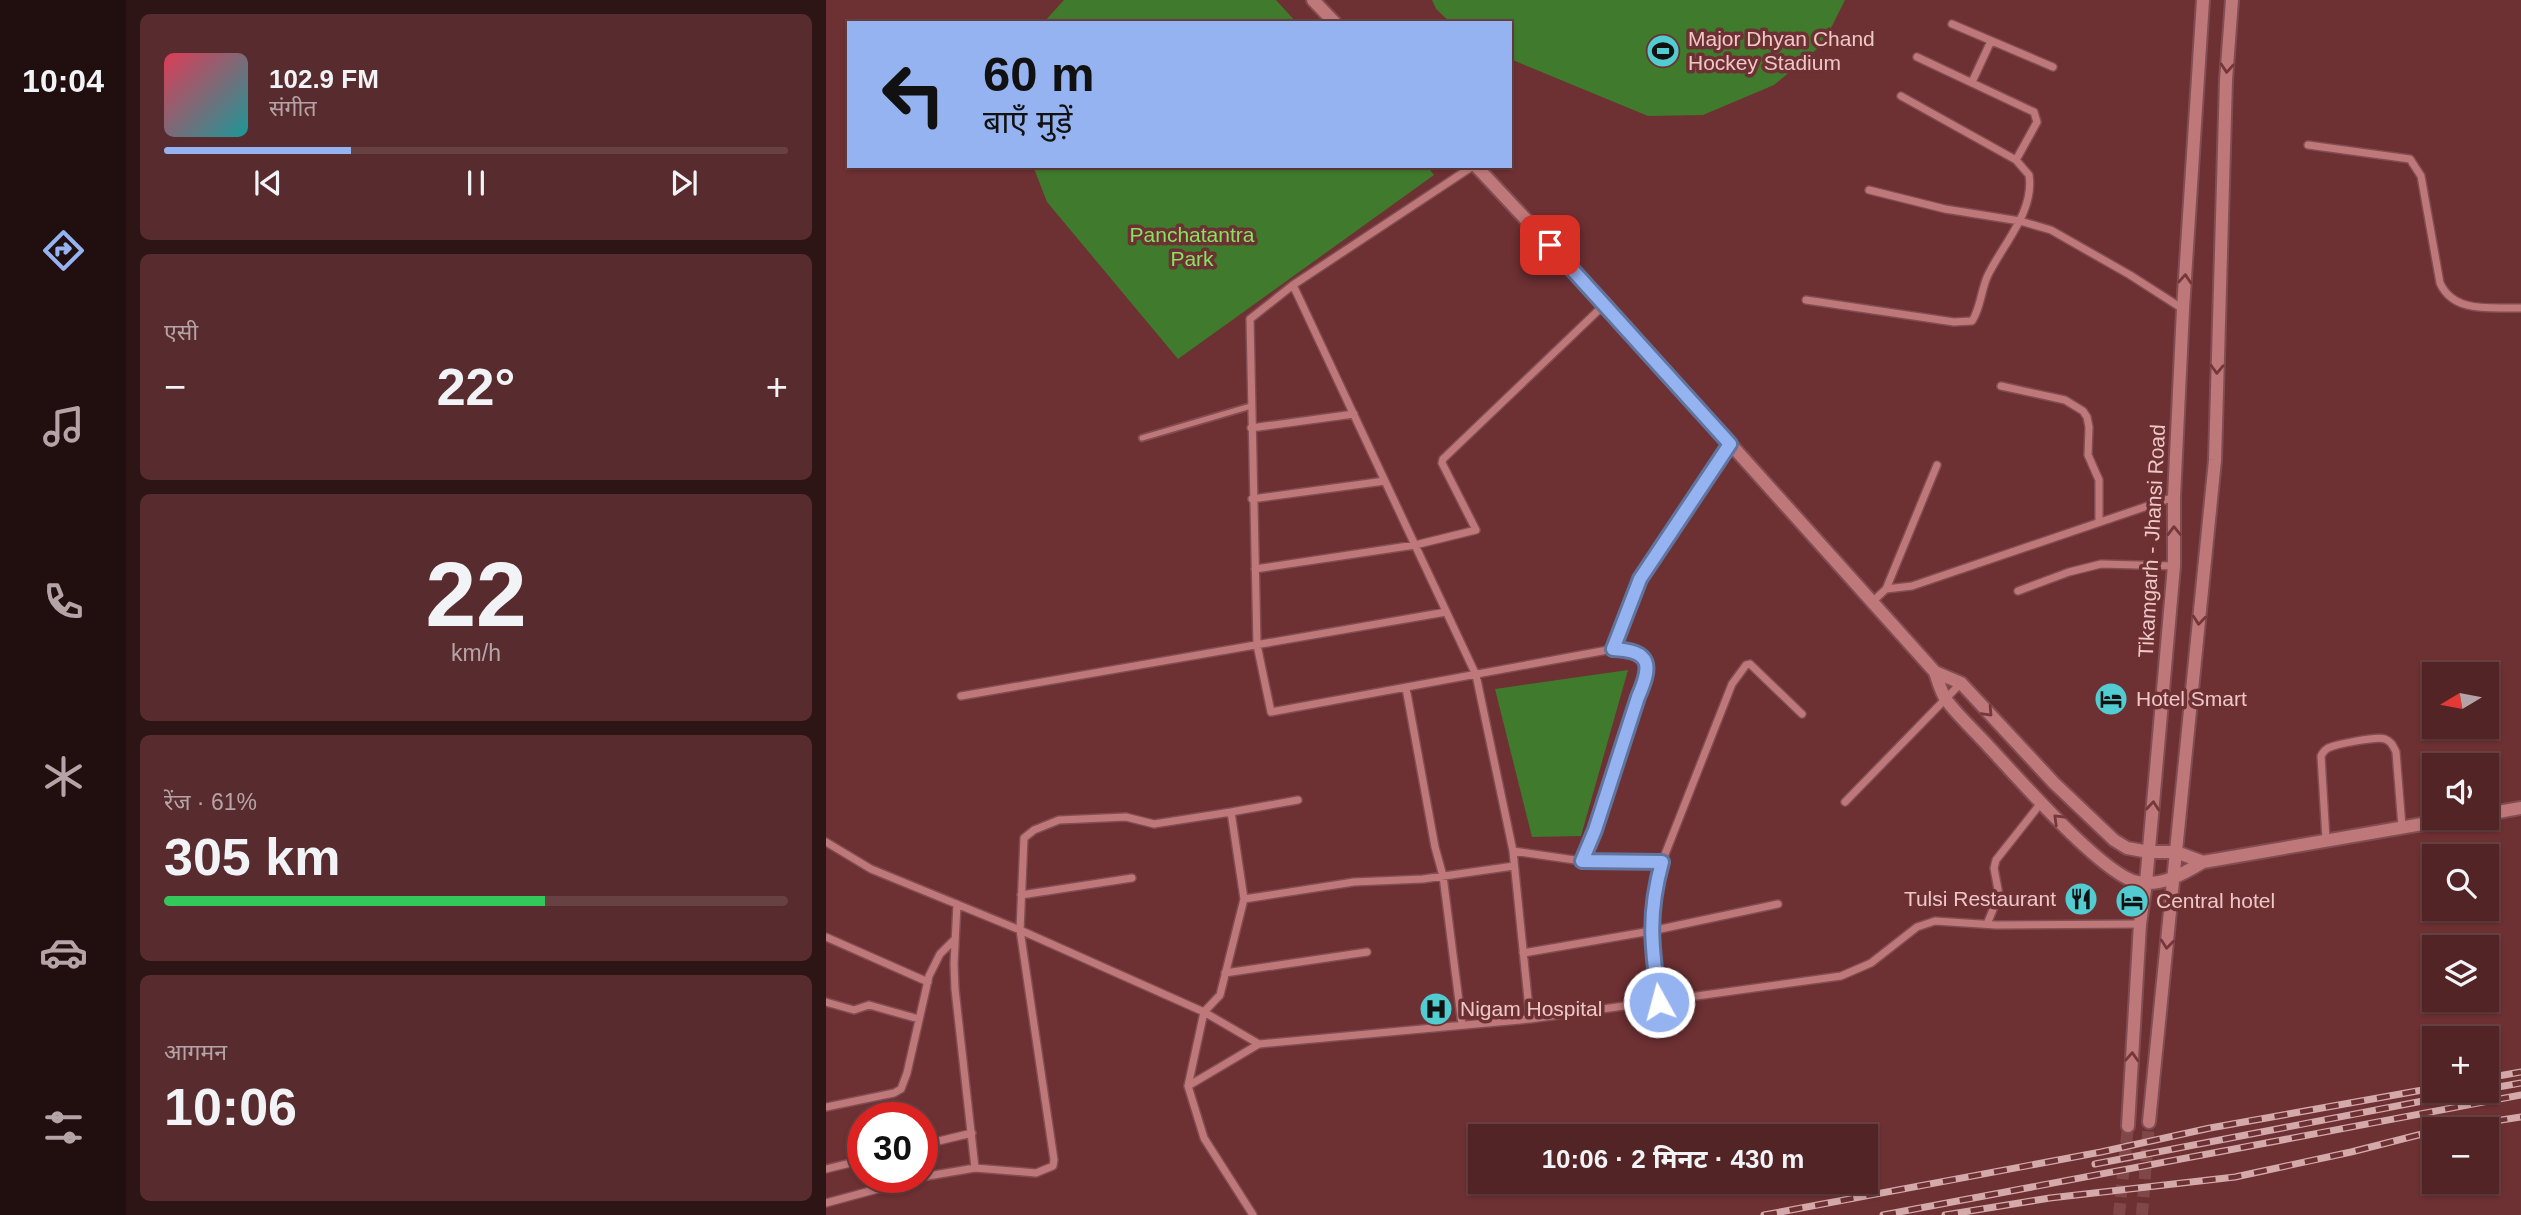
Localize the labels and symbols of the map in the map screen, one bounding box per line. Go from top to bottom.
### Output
place label: Major Dhyan Chand Hockey Stadium [1688,27,1875,74]
sports icon: Major Dhyan Chand Hockey Stadium [1644,32,1682,70]
one-way arrow [2220,63,2235,74]
pin [1520,215,1580,275]
park label: Panchatantra Park [1130,223,1255,270]
one-way arrow [2177,273,2192,284]
one-way arrow [2210,364,2225,375]
street label: Tikamgarh - Jhansi Road [2134,424,2169,658]
one-way arrow [2166,525,2182,536]
one-way arrow [2192,615,2207,626]
north arrow [2422,662,2499,738]
hotel icon: Hotel Smart [2092,680,2130,718]
place label: Hotel Smart [2136,687,2247,710]
one-way arrow [1980,704,1993,717]
one-way arrow [2145,801,2160,812]
one-way arrow [2053,815,2066,828]
restaurant icon: Tulsi Restaurant [2062,880,2100,918]
hotel icon: Central hotel [2113,882,2151,920]
place label: Tulsi Restaurant [1904,887,2056,910]
place label: Central hotel [2156,889,2275,912]
one-way arrow [2160,939,2175,950]
position arrow [1622,965,1696,1039]
hospital icon: Nigam Hospital [1417,990,1455,1028]
place label: Nigam Hospital [1460,997,1602,1020]
one-way arrow [2125,1052,2140,1063]
speed limit sign: 30 [847,1102,938,1193]

